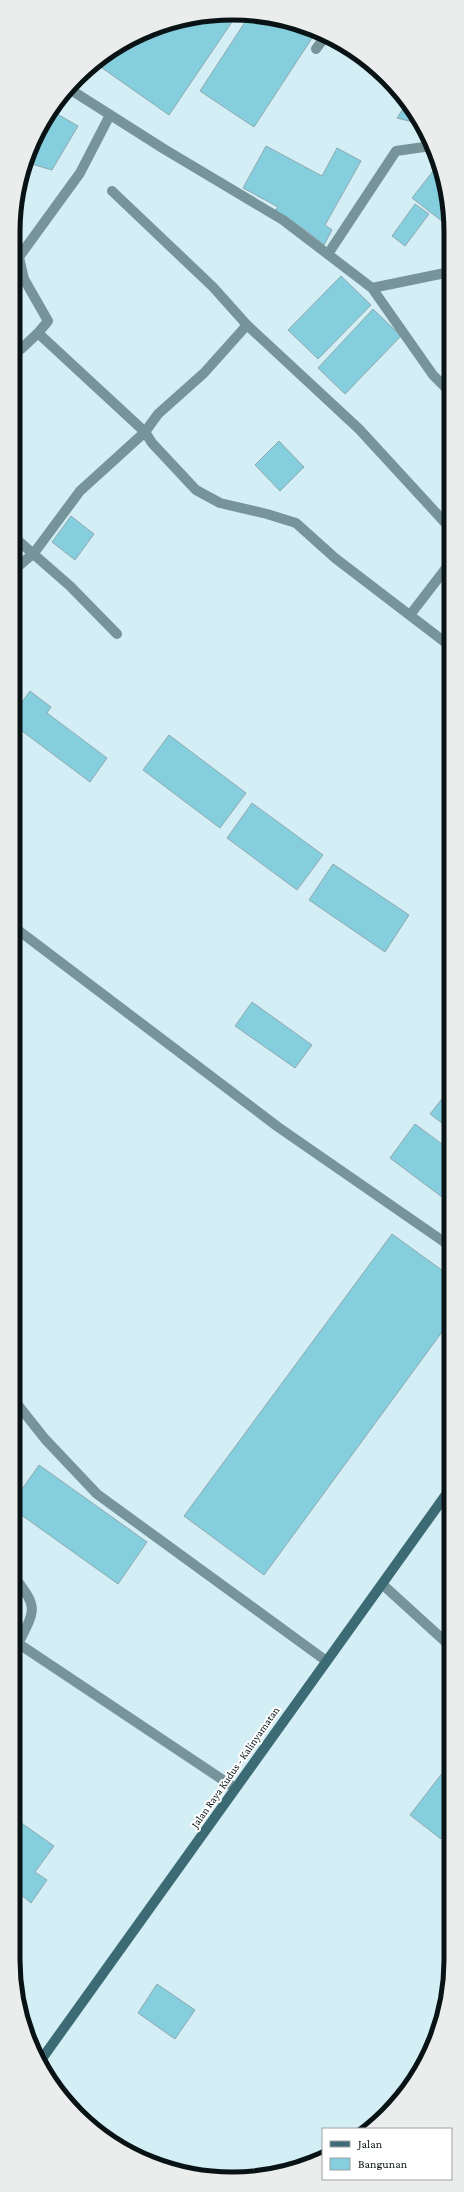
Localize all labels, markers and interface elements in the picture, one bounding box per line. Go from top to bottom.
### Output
street label: Jalan Raya Kudus - Kalinyamatan [188,1704,282,1831]
legend [322,2128,452,2180]
text: Jalan [357,2137,383,2151]
text: Bangunan [358,2157,408,2171]

